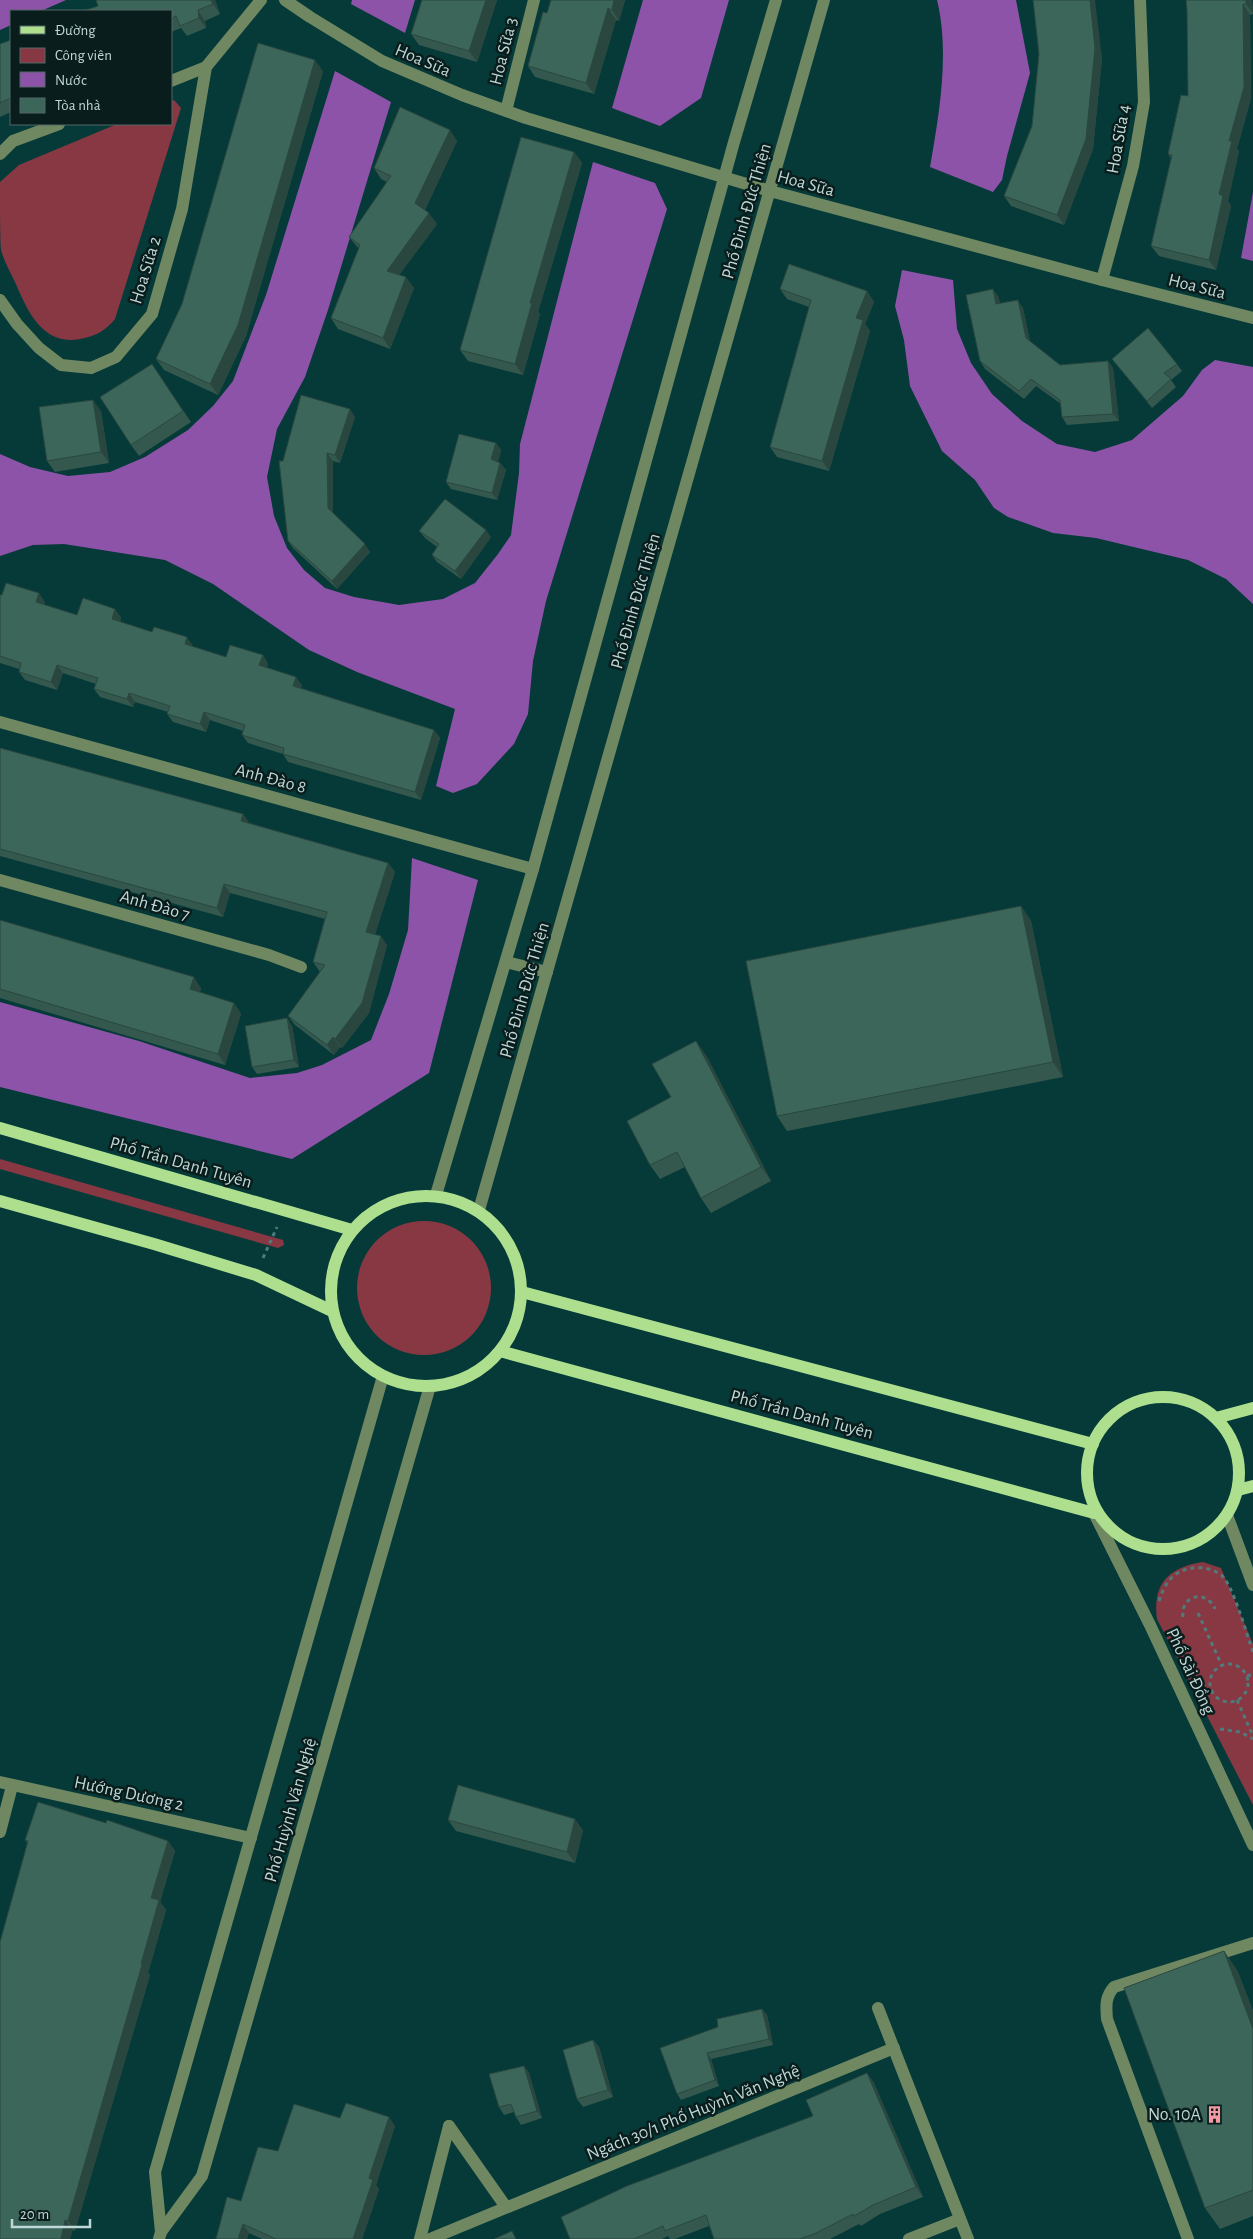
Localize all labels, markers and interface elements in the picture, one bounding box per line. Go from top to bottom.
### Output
legend [10,10,172,125]
street label: Hoa Sữa 3 [487,16,521,87]
text: Đường [55,23,96,38]
street label: Hoa Sữa [392,41,453,81]
text: Công viên [55,48,112,63]
text: Nước [55,73,87,88]
text: Tòa nhà [55,98,101,113]
street label: Hoa Sữa 4 [1104,103,1134,175]
street label: Phố Đinh Đức Thiện [718,141,775,281]
street label: Hoa Sữa [775,168,836,200]
street label: Hoa Sữa 2 [127,234,165,306]
street label: Hoa Sữa [1166,271,1227,303]
street label: Phố Đinh Đức Thiện [607,531,664,671]
street label: Anh Đào 8 [233,761,308,797]
street label: Anh Đào 7 [118,887,192,924]
street label: Phố Đinh Đức Thiện [496,920,553,1060]
street label: Phố Trần Danh Tuyên [108,1133,254,1192]
street label: Phố Trần Danh Tuyên [728,1386,875,1443]
street label: Phố Sài Đồng [1162,1625,1219,1718]
street label: Phố Huỳnh Văn Nghệ [261,1736,320,1884]
street label: Hướng Dương 2 [72,1774,185,1814]
street label: Ngách 30/1 Phố Huỳnh Văn Nghệ [584,2061,803,2164]
building icon: No. 10A [1205,2104,1225,2124]
place label: No. 10A [1148,2106,1202,2124]
scale bar [12,2196,90,2228]
text: 20 m [20,2207,49,2222]

